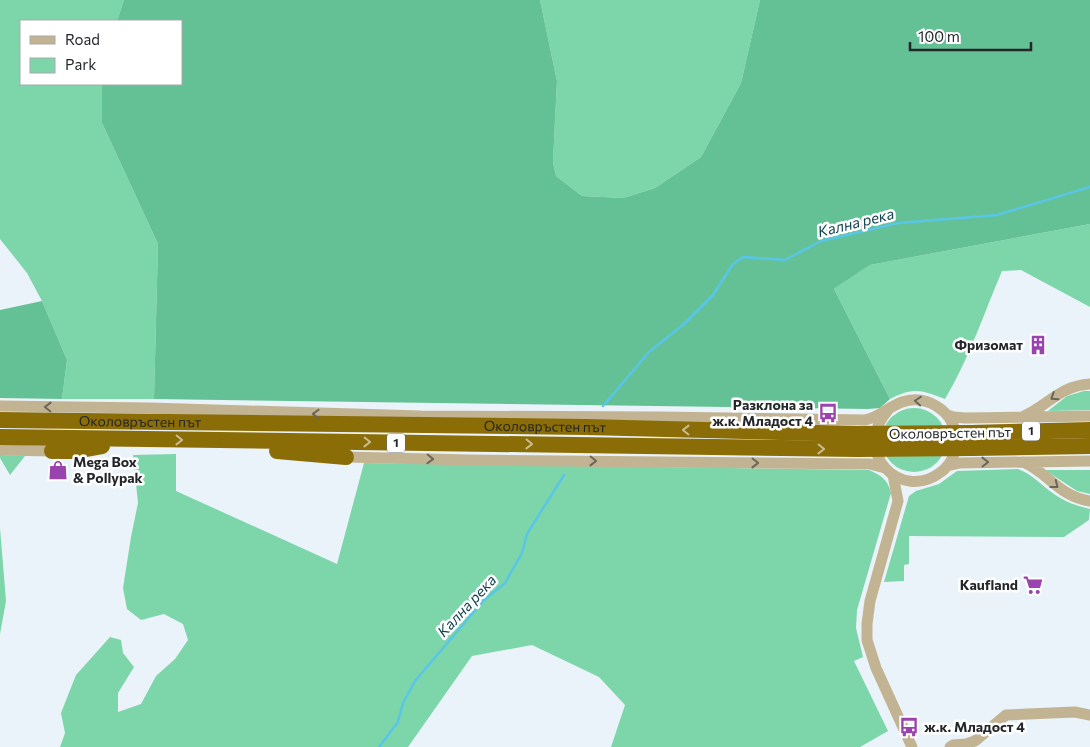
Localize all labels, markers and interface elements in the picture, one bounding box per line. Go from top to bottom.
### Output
legend [20,20,182,85]
scale bar [910,20,1031,52]
text: 100 m [918,27,960,45]
text: Road [65,30,100,48]
text: Park [65,55,96,73]
water label: Кална река [816,204,896,240]
building icon: Фризомат [1027,334,1049,356]
place label: Фризомат [955,336,1023,353]
one-way arrow [1050,391,1059,400]
place label: Разклона за ж.к. Младост 4 [712,396,813,429]
one-way arrow [914,396,922,407]
one-way arrow [44,402,52,412]
bus stop icon: Разклона за ж.к. Младост 4 [817,402,839,424]
one-way arrow [311,408,319,419]
street label: Околовръстен път [79,412,202,430]
street label: Околовръстен път [484,417,607,436]
road number: 1 [1022,422,1040,441]
street label: Околовръстен път [889,423,1012,442]
one-way arrow [682,425,690,435]
road number: 1 [387,433,405,452]
one-way arrow [176,435,184,445]
one-way arrow [364,437,371,447]
one-way arrow [525,439,533,450]
one-way arrow [817,444,825,454]
place label: Mega Box & Pollypak [73,453,143,486]
one-way arrow [426,454,434,465]
one-way arrow [589,456,597,466]
one-way arrow [982,457,989,467]
one-way arrow [752,458,759,468]
shop icon: Mega Box & Pollypak [47,459,69,481]
one-way arrow [1049,480,1058,488]
water label: Кална река [433,570,500,640]
supermarket icon: Kaufland [1022,574,1044,596]
place label: Kaufland [960,576,1018,593]
bus stop icon: ж.к. Младост 4 [898,716,920,738]
place label: ж.к. Младост 4 [924,718,1025,735]

